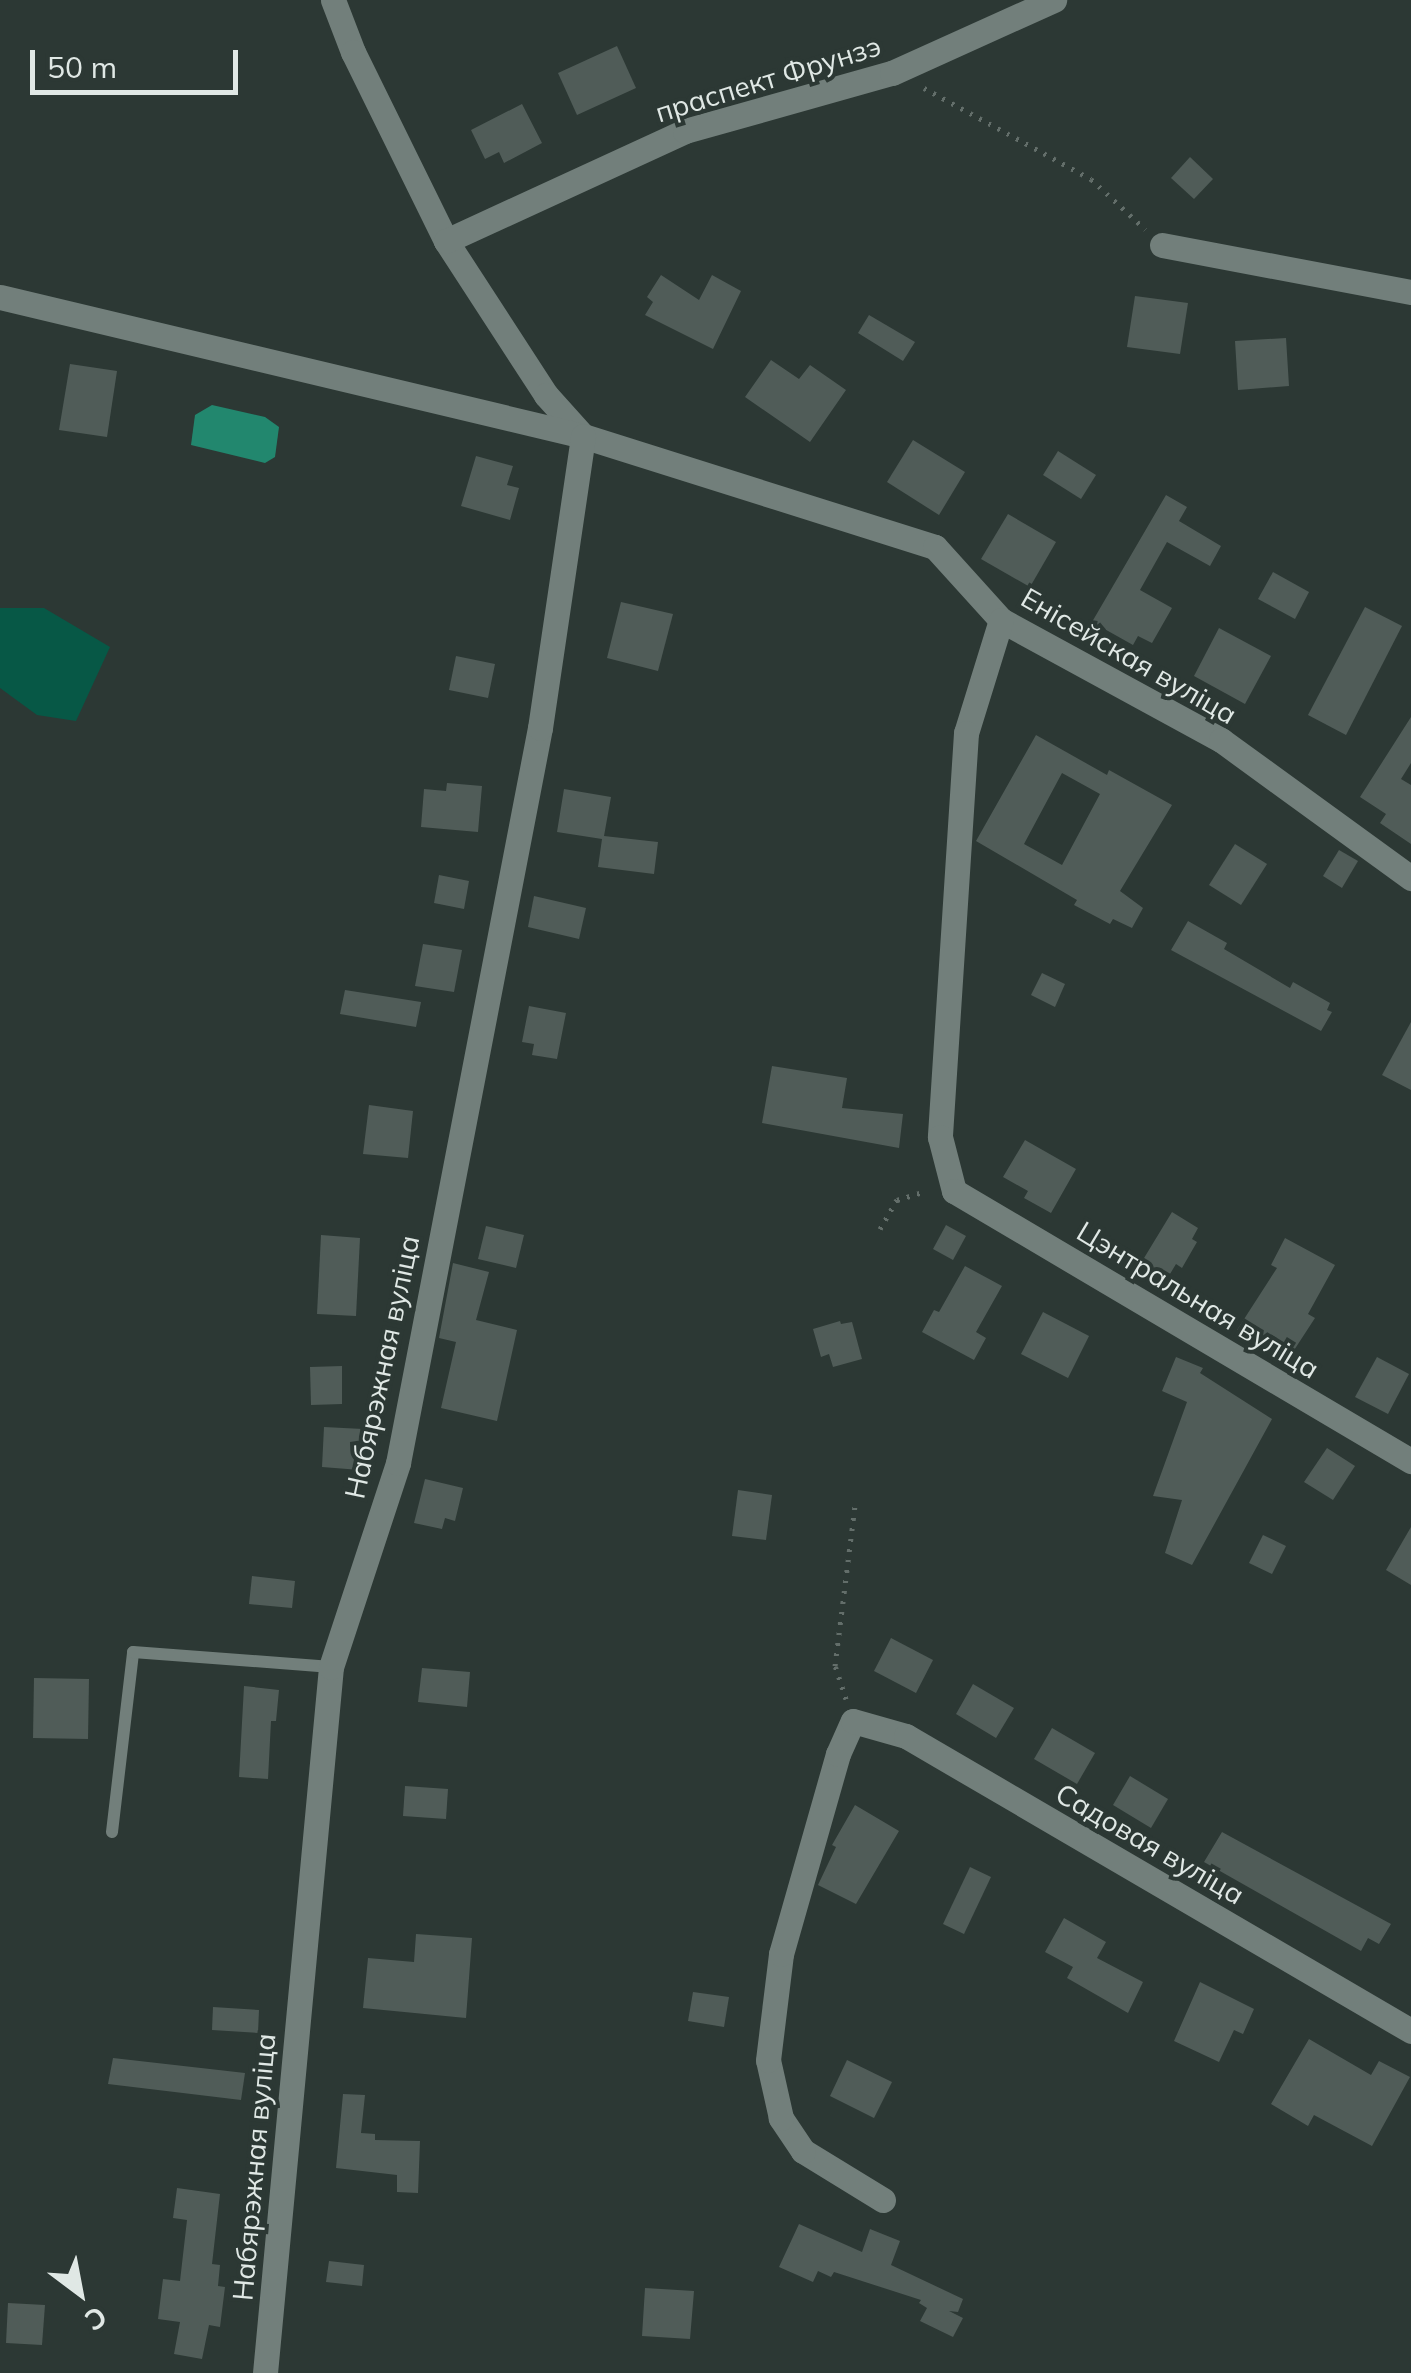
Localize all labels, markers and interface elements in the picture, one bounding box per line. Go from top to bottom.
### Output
street label: праспект Фрунзэ [651,29,885,129]
scale bar [35,30,242,92]
text: 50 m [47,48,117,86]
street label: Енісейская вуліца [1015,581,1243,731]
street label: Цэнтральная вуліца [1071,1214,1325,1386]
street label: Набярэжная вуліца [338,1232,426,1502]
street label: Садовая вуліца [1050,1776,1250,1912]
street label: Набярэжная вуліца [226,2032,282,2302]
north arrow [30,2243,130,2343]
text: С [79,2299,114,2339]

